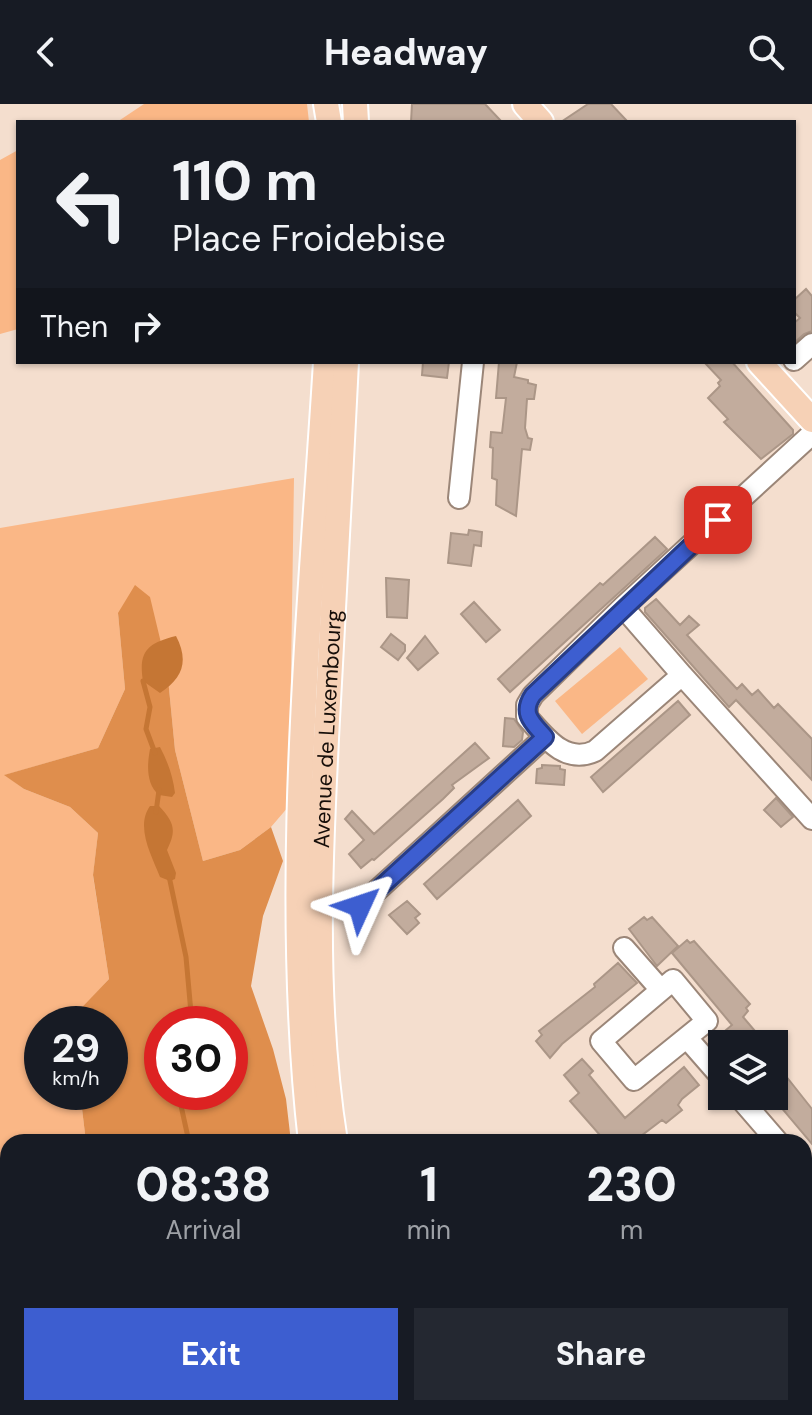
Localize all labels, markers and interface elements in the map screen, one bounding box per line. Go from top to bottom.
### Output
text: Headway [324,29,488,76]
icon: back [24,30,68,74]
icon: search [744,30,788,74]
text: 110 m [172,144,318,217]
icon: left [40,152,144,256]
text: Place Froidebise [172,215,446,262]
icon: right [124,304,168,348]
text: Then [40,307,108,346]
pin [684,486,752,554]
icon: arrive [696,498,740,542]
street label: Avenue de Luxembourg [307,609,348,849]
position arrow [318,864,402,948]
speed limit sign: 30 [144,1006,248,1110]
text: 29 [52,1022,100,1074]
map controls [708,1030,788,1110]
button: layers [708,1030,788,1110]
text: km/h [52,1065,100,1091]
text: 08:38 [135,1153,272,1216]
text: 1 [420,1153,438,1216]
text: 230 [586,1153,677,1216]
text: Arrival [165,1213,241,1247]
text: min [407,1213,451,1247]
text: m [620,1213,643,1247]
button: Exit [24,1308,398,1400]
button: Share [414,1308,788,1400]

